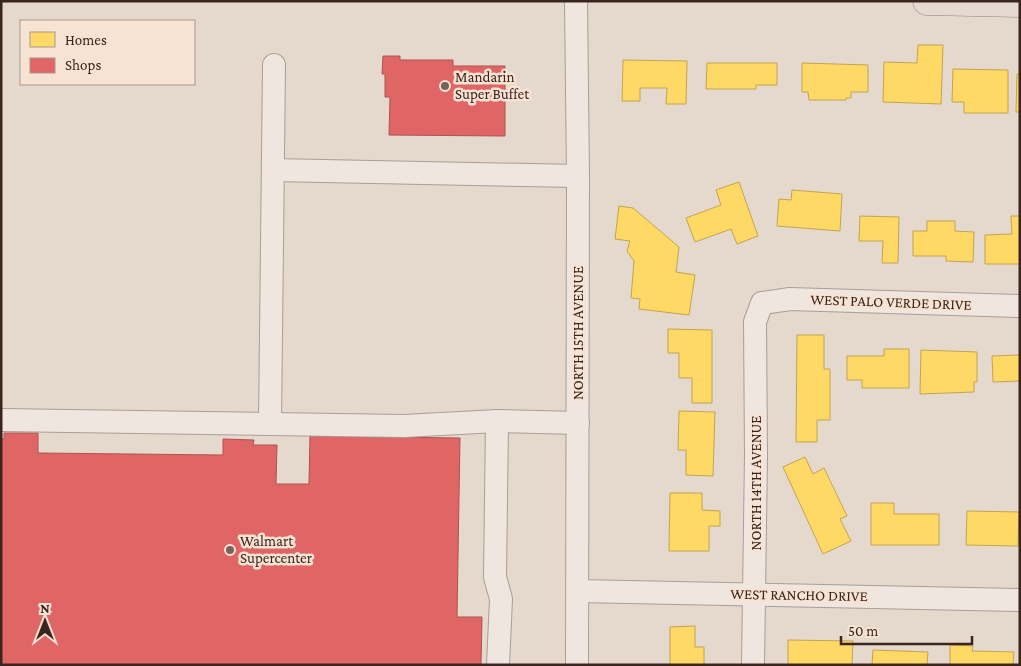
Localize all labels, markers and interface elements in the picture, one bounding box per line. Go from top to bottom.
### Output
legend [20,20,195,85]
text: Homes [65,32,107,48]
text: Shops [65,57,101,74]
place label: Mandarin Super Buffet [455,69,530,103]
marker: Mandarin Super Buffet [439,80,451,92]
street label: NORTH 15TH AVENUE [570,266,586,400]
street label: WEST PALO VERDE DRIVE [810,291,972,313]
street label: NORTH 14TH AVENUE [748,416,764,550]
place label: Walmart Supercenter [240,533,313,567]
marker: Walmart Supercenter [224,544,236,556]
street label: WEST RANCHO DRIVE [730,586,868,604]
north arrow [20,596,70,646]
text: N [40,600,50,616]
scale bar [841,614,972,646]
text: 50 m [848,623,878,639]

